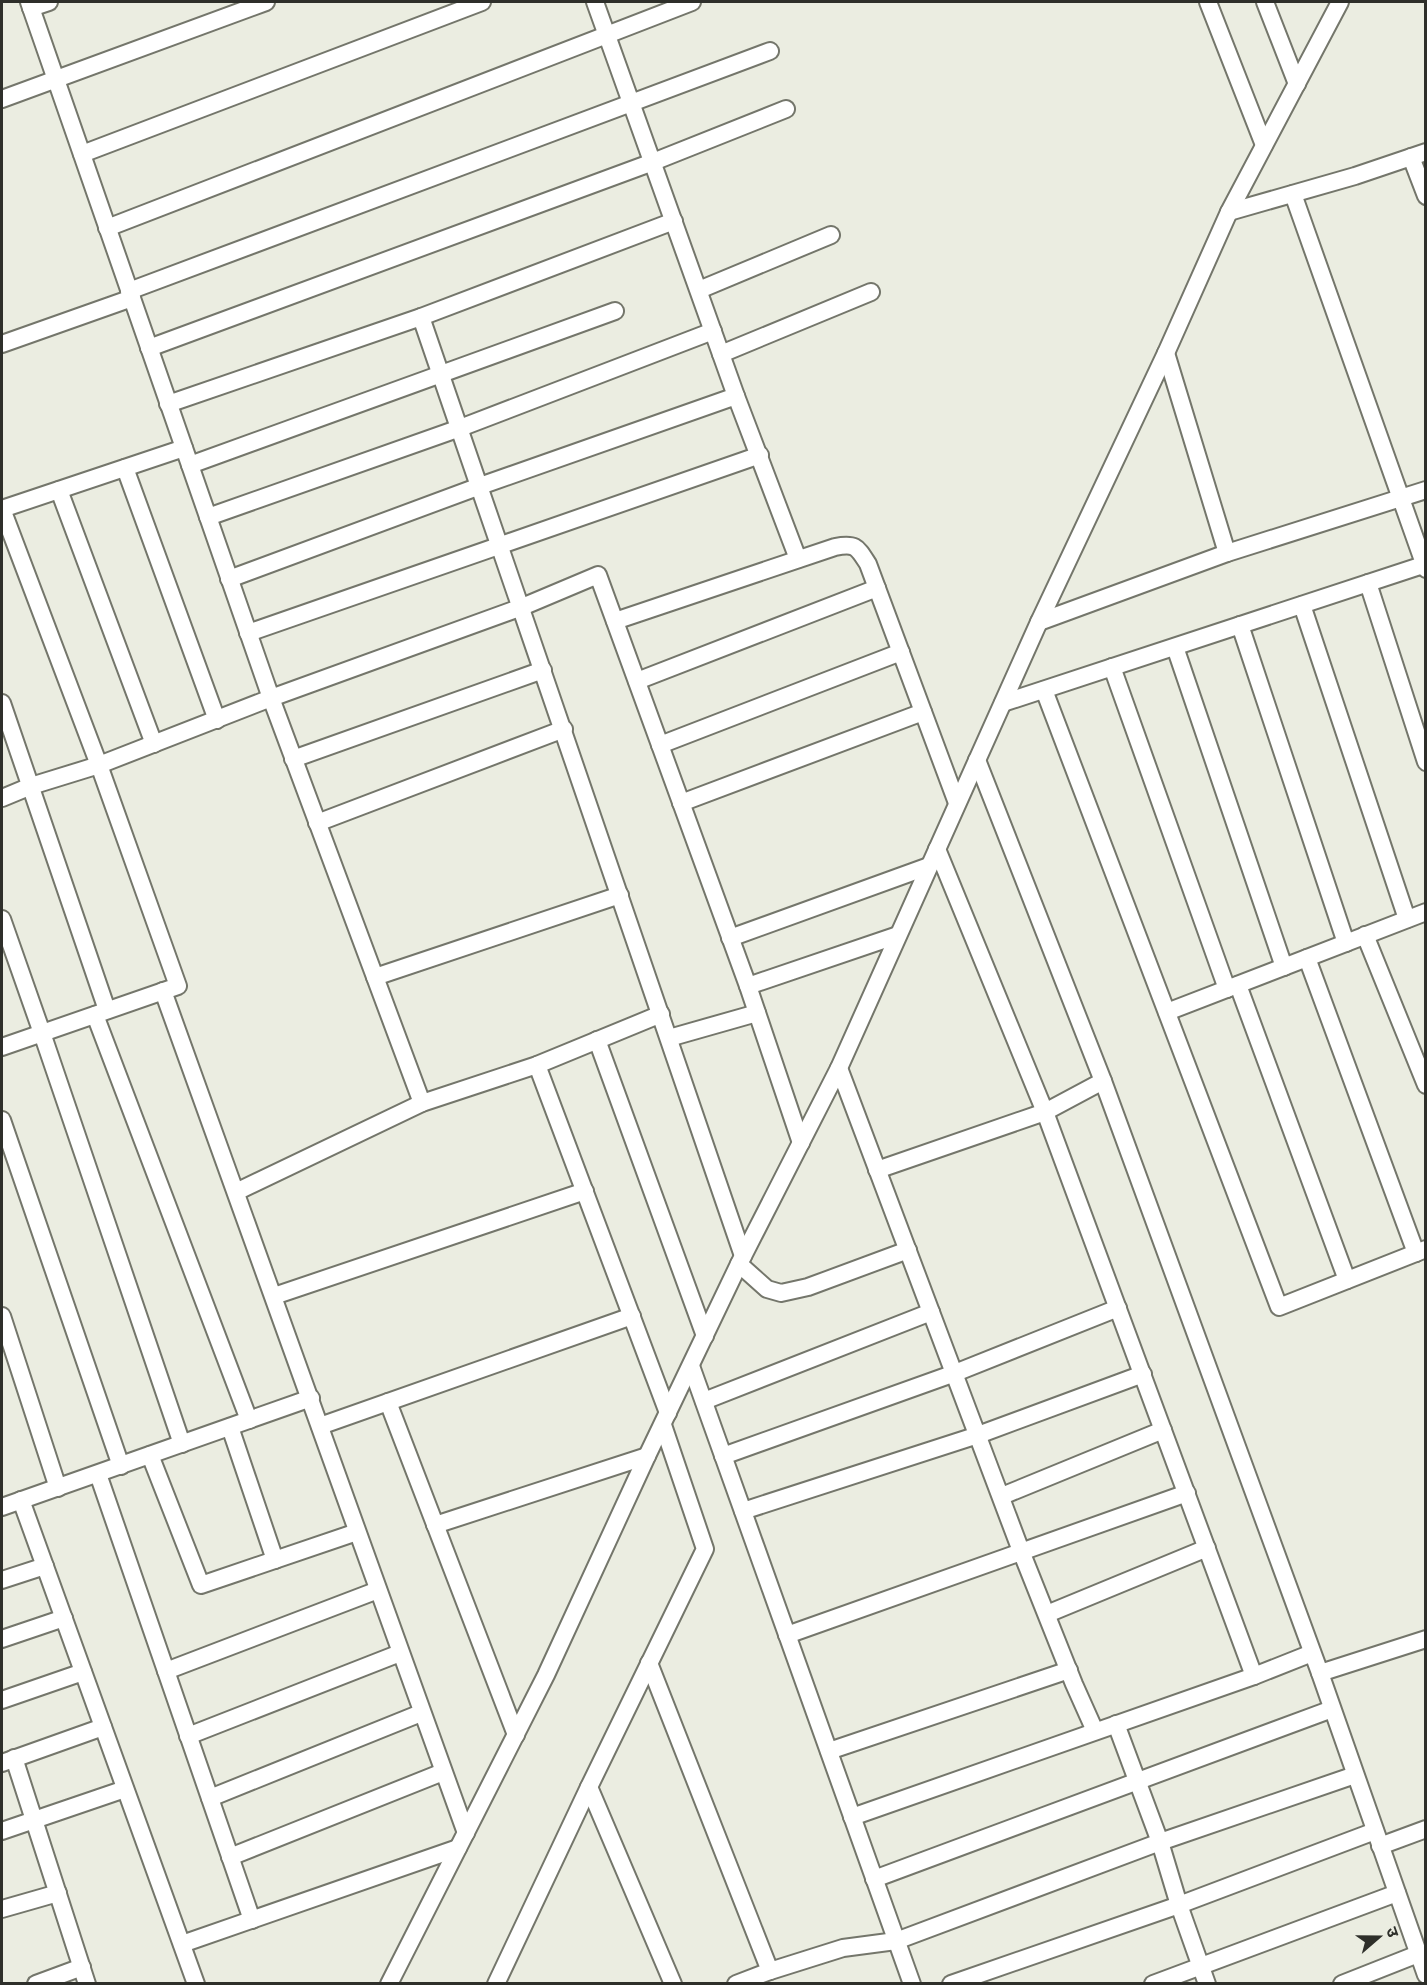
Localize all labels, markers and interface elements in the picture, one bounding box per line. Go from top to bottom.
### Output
north arrow [1349,1907,1409,1967]
text: उ [1381,1924,1405,1941]

